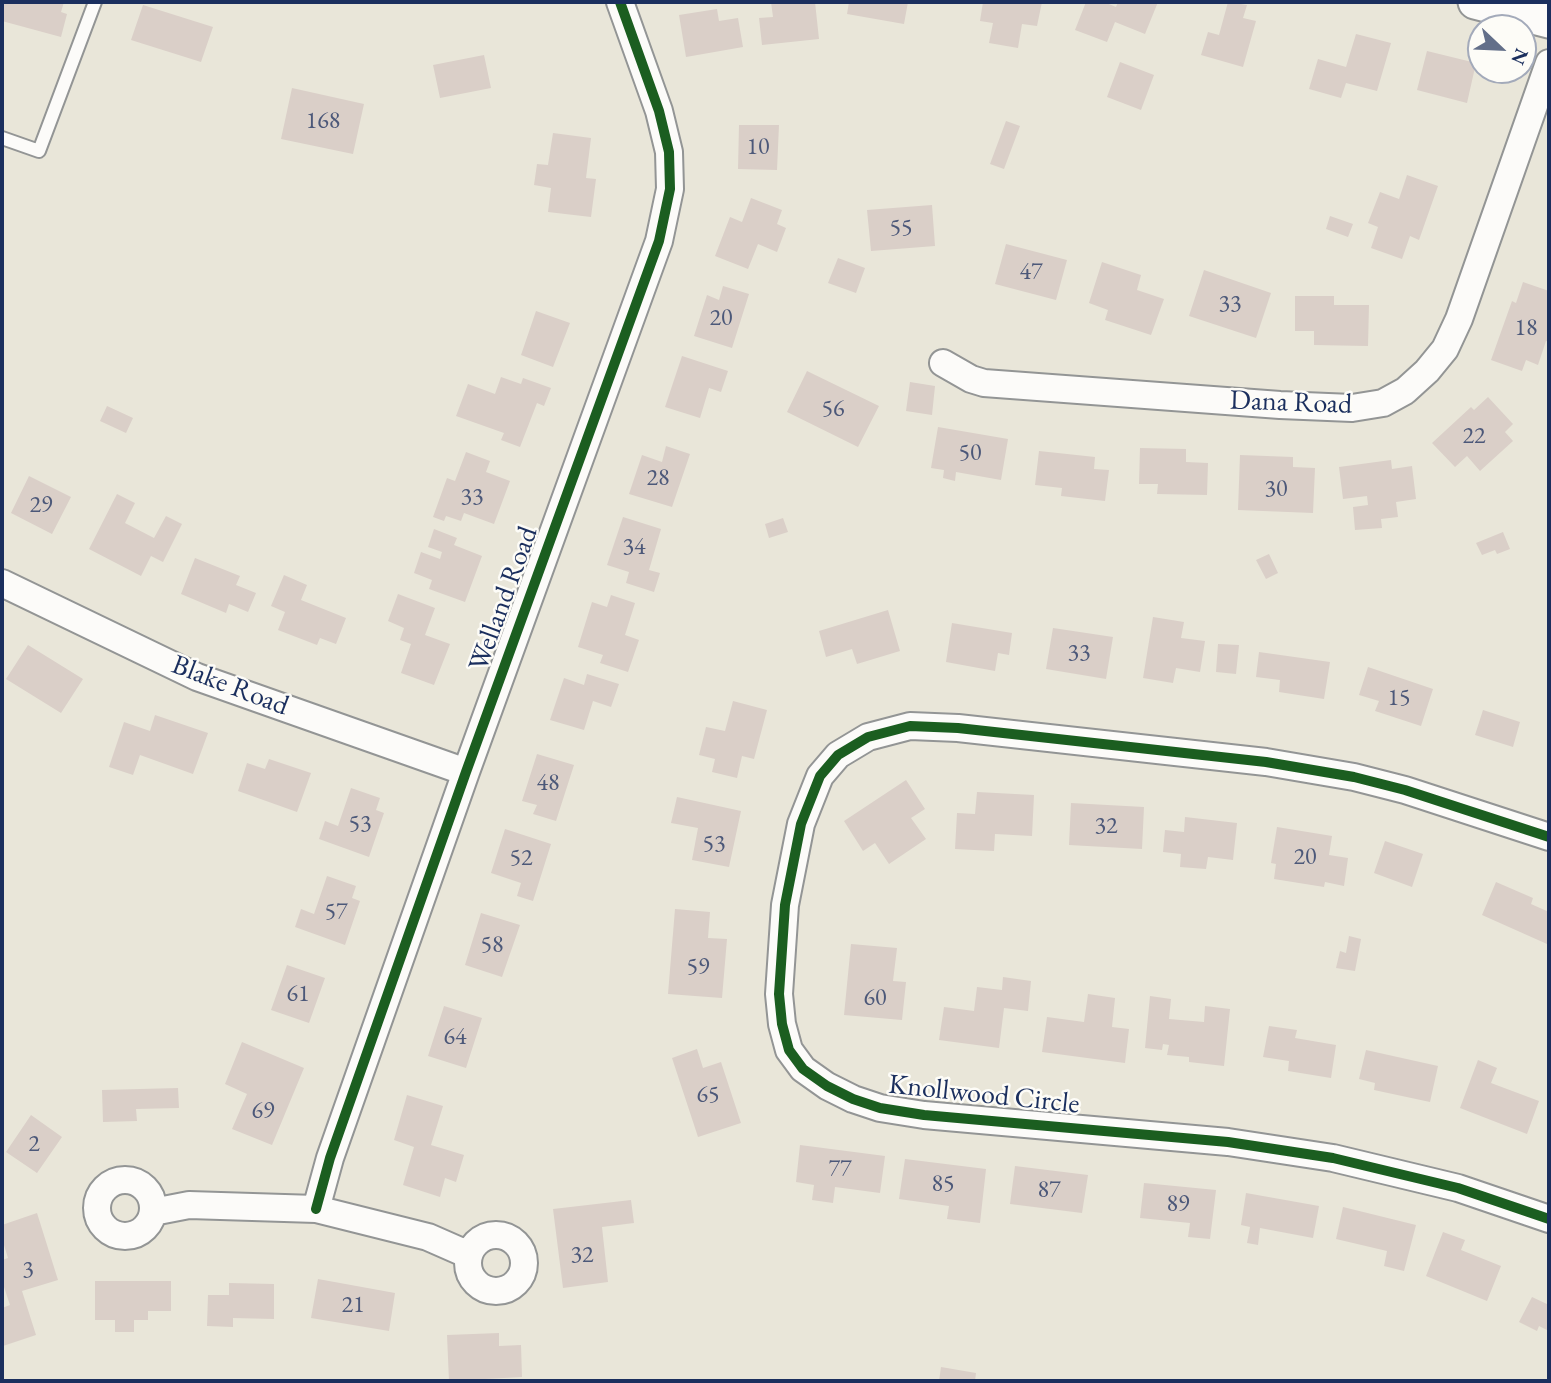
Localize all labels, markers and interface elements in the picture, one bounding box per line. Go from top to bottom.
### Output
north arrow [1467,14,1537,84]
text: N [1505,45,1534,69]
house number: 168 [306,107,340,135]
house number: 10 [746,133,770,161]
house number: 55 [889,214,913,242]
house number: 47 [1019,258,1043,286]
house number: 33 [1218,290,1242,318]
house number: 20 [709,304,733,332]
house number: 18 [1514,314,1538,342]
street label: Dana Road [1229,384,1353,422]
house number: 56 [821,395,845,423]
house number: 22 [1462,422,1486,450]
house number: 50 [958,439,982,467]
house number: 28 [646,464,670,492]
house number: 30 [1264,475,1288,503]
house number: 33 [460,483,484,511]
house number: 29 [29,491,53,519]
street label: Welland Road [462,522,546,676]
house number: 34 [622,533,646,561]
house number: 33 [1067,639,1091,667]
street label: Blake Road [167,648,293,724]
house number: 15 [1387,684,1411,712]
house number: 48 [536,769,560,797]
house number: 53 [348,810,372,838]
house number: 32 [1094,812,1118,840]
house number: 53 [702,830,726,858]
house number: 20 [1293,843,1317,871]
house number: 52 [509,844,533,872]
house number: 57 [324,898,348,926]
house number: 58 [480,931,504,959]
house number: 59 [686,953,710,981]
house number: 61 [286,980,310,1008]
house number: 60 [863,984,887,1012]
house number: 64 [443,1023,467,1051]
street label: Knollwood Circle [887,1068,1081,1122]
house number: 65 [696,1081,720,1109]
house number: 69 [251,1097,275,1125]
house number: 2 [28,1130,40,1158]
house number: 77 [828,1155,852,1183]
house number: 85 [931,1170,955,1198]
house number: 87 [1037,1176,1061,1204]
house number: 89 [1166,1190,1190,1218]
house number: 32 [570,1241,594,1269]
house number: 3 [22,1256,34,1284]
house number: 21 [341,1291,365,1319]

